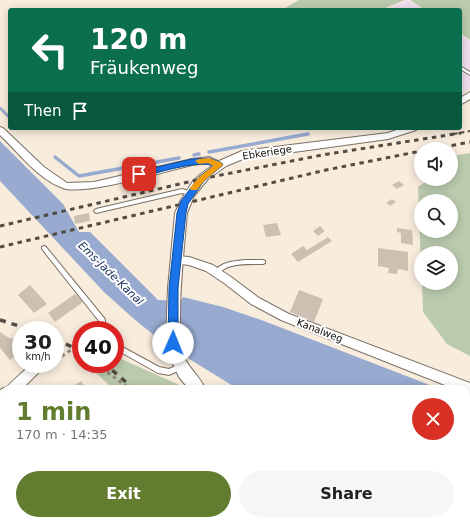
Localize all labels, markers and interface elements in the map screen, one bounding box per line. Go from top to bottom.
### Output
text: 120 m [90,23,187,56]
icon: left [24,24,76,76]
text: Fräukenweg [90,57,198,78]
icon: arrive [69,100,91,122]
text: Then [24,102,61,120]
map controls [414,142,458,290]
button: sound [414,142,458,186]
street label: Ebkeriege [242,143,293,162]
pin [122,157,156,191]
icon: arrive [128,163,150,185]
button: search [414,194,458,238]
water label: Ems-Jade-Kanal [75,239,146,308]
button: layers [414,246,458,290]
street label: Kanalweg [295,317,344,344]
speed limit sign: 40 [72,321,124,373]
position arrow [152,322,194,364]
text: 30 [24,330,52,354]
text: km/h [25,351,51,362]
text: 1 min [16,398,91,426]
button: close [412,398,454,440]
text: 170 m · 14:35 [16,427,107,442]
button: Exit [16,471,231,517]
button: Share [239,471,454,517]

